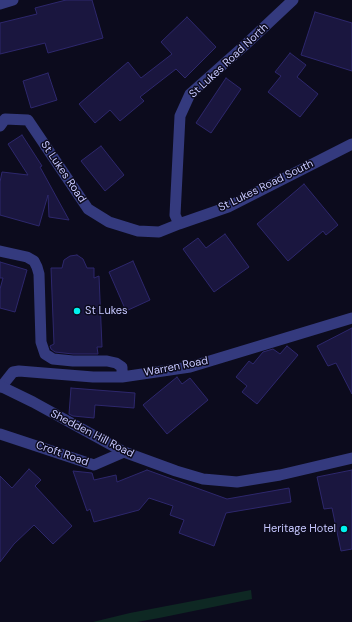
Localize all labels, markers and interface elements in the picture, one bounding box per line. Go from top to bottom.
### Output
street label: St Lukes Road North [187,21,271,101]
street label: St Lukes Road [38,139,88,205]
street label: St Lukes Road South [216,157,316,215]
place label: St Lukes [85,304,128,318]
marker: St Lukes [72,306,82,316]
street label: Warren Road [143,354,209,380]
street label: Shedden Hill Road [48,407,136,461]
street label: Croft Road [34,439,90,469]
place label: Heritage Hotel [264,522,336,536]
marker: Heritage Hotel [339,524,349,534]

